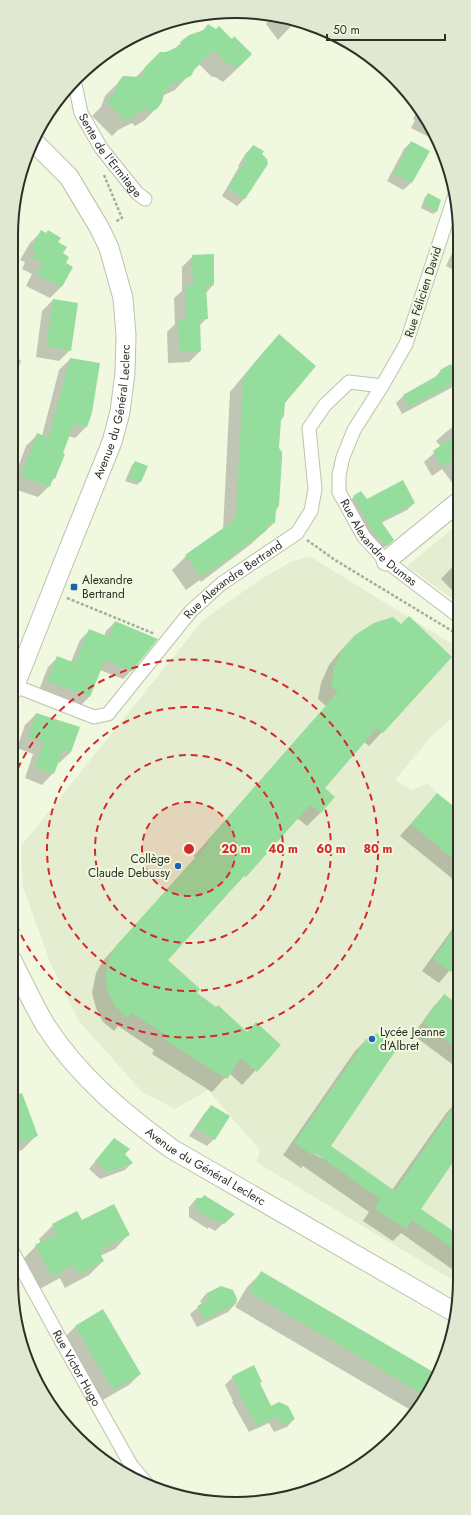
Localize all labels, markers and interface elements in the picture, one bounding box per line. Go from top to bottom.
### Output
scale bar [327,16,445,42]
text: 50 m [333,21,360,39]
street label: Sente de l'Ermitage [74,110,145,202]
street label: Rue Félicien David [400,244,446,340]
street label: Avenue du Général Leclerc [89,344,135,482]
street label: Rue Alexandre Dumas [336,496,421,591]
street label: Rue Alexandre Bertrand [179,536,286,623]
place label: Alexandre Bertrand [82,571,133,603]
marker: Alexandre Bertrand [69,582,79,592]
text: 20 m [221,840,251,858]
text: 40 m [268,840,298,858]
text: 60 m [316,840,346,858]
text: 80 m [364,840,393,858]
centre of rings [182,842,196,856]
place label: Collège Claude Debussy [88,850,171,882]
marker: Collège Claude Debussy [173,861,183,871]
place label: Lycée Jeanne d'Albret [380,1023,445,1055]
marker: Lycée Jeanne d'Albret [367,1034,377,1044]
street label: Avenue du Général Leclerc [141,1123,269,1210]
street label: Rue Victor Hugo [48,1327,106,1410]

